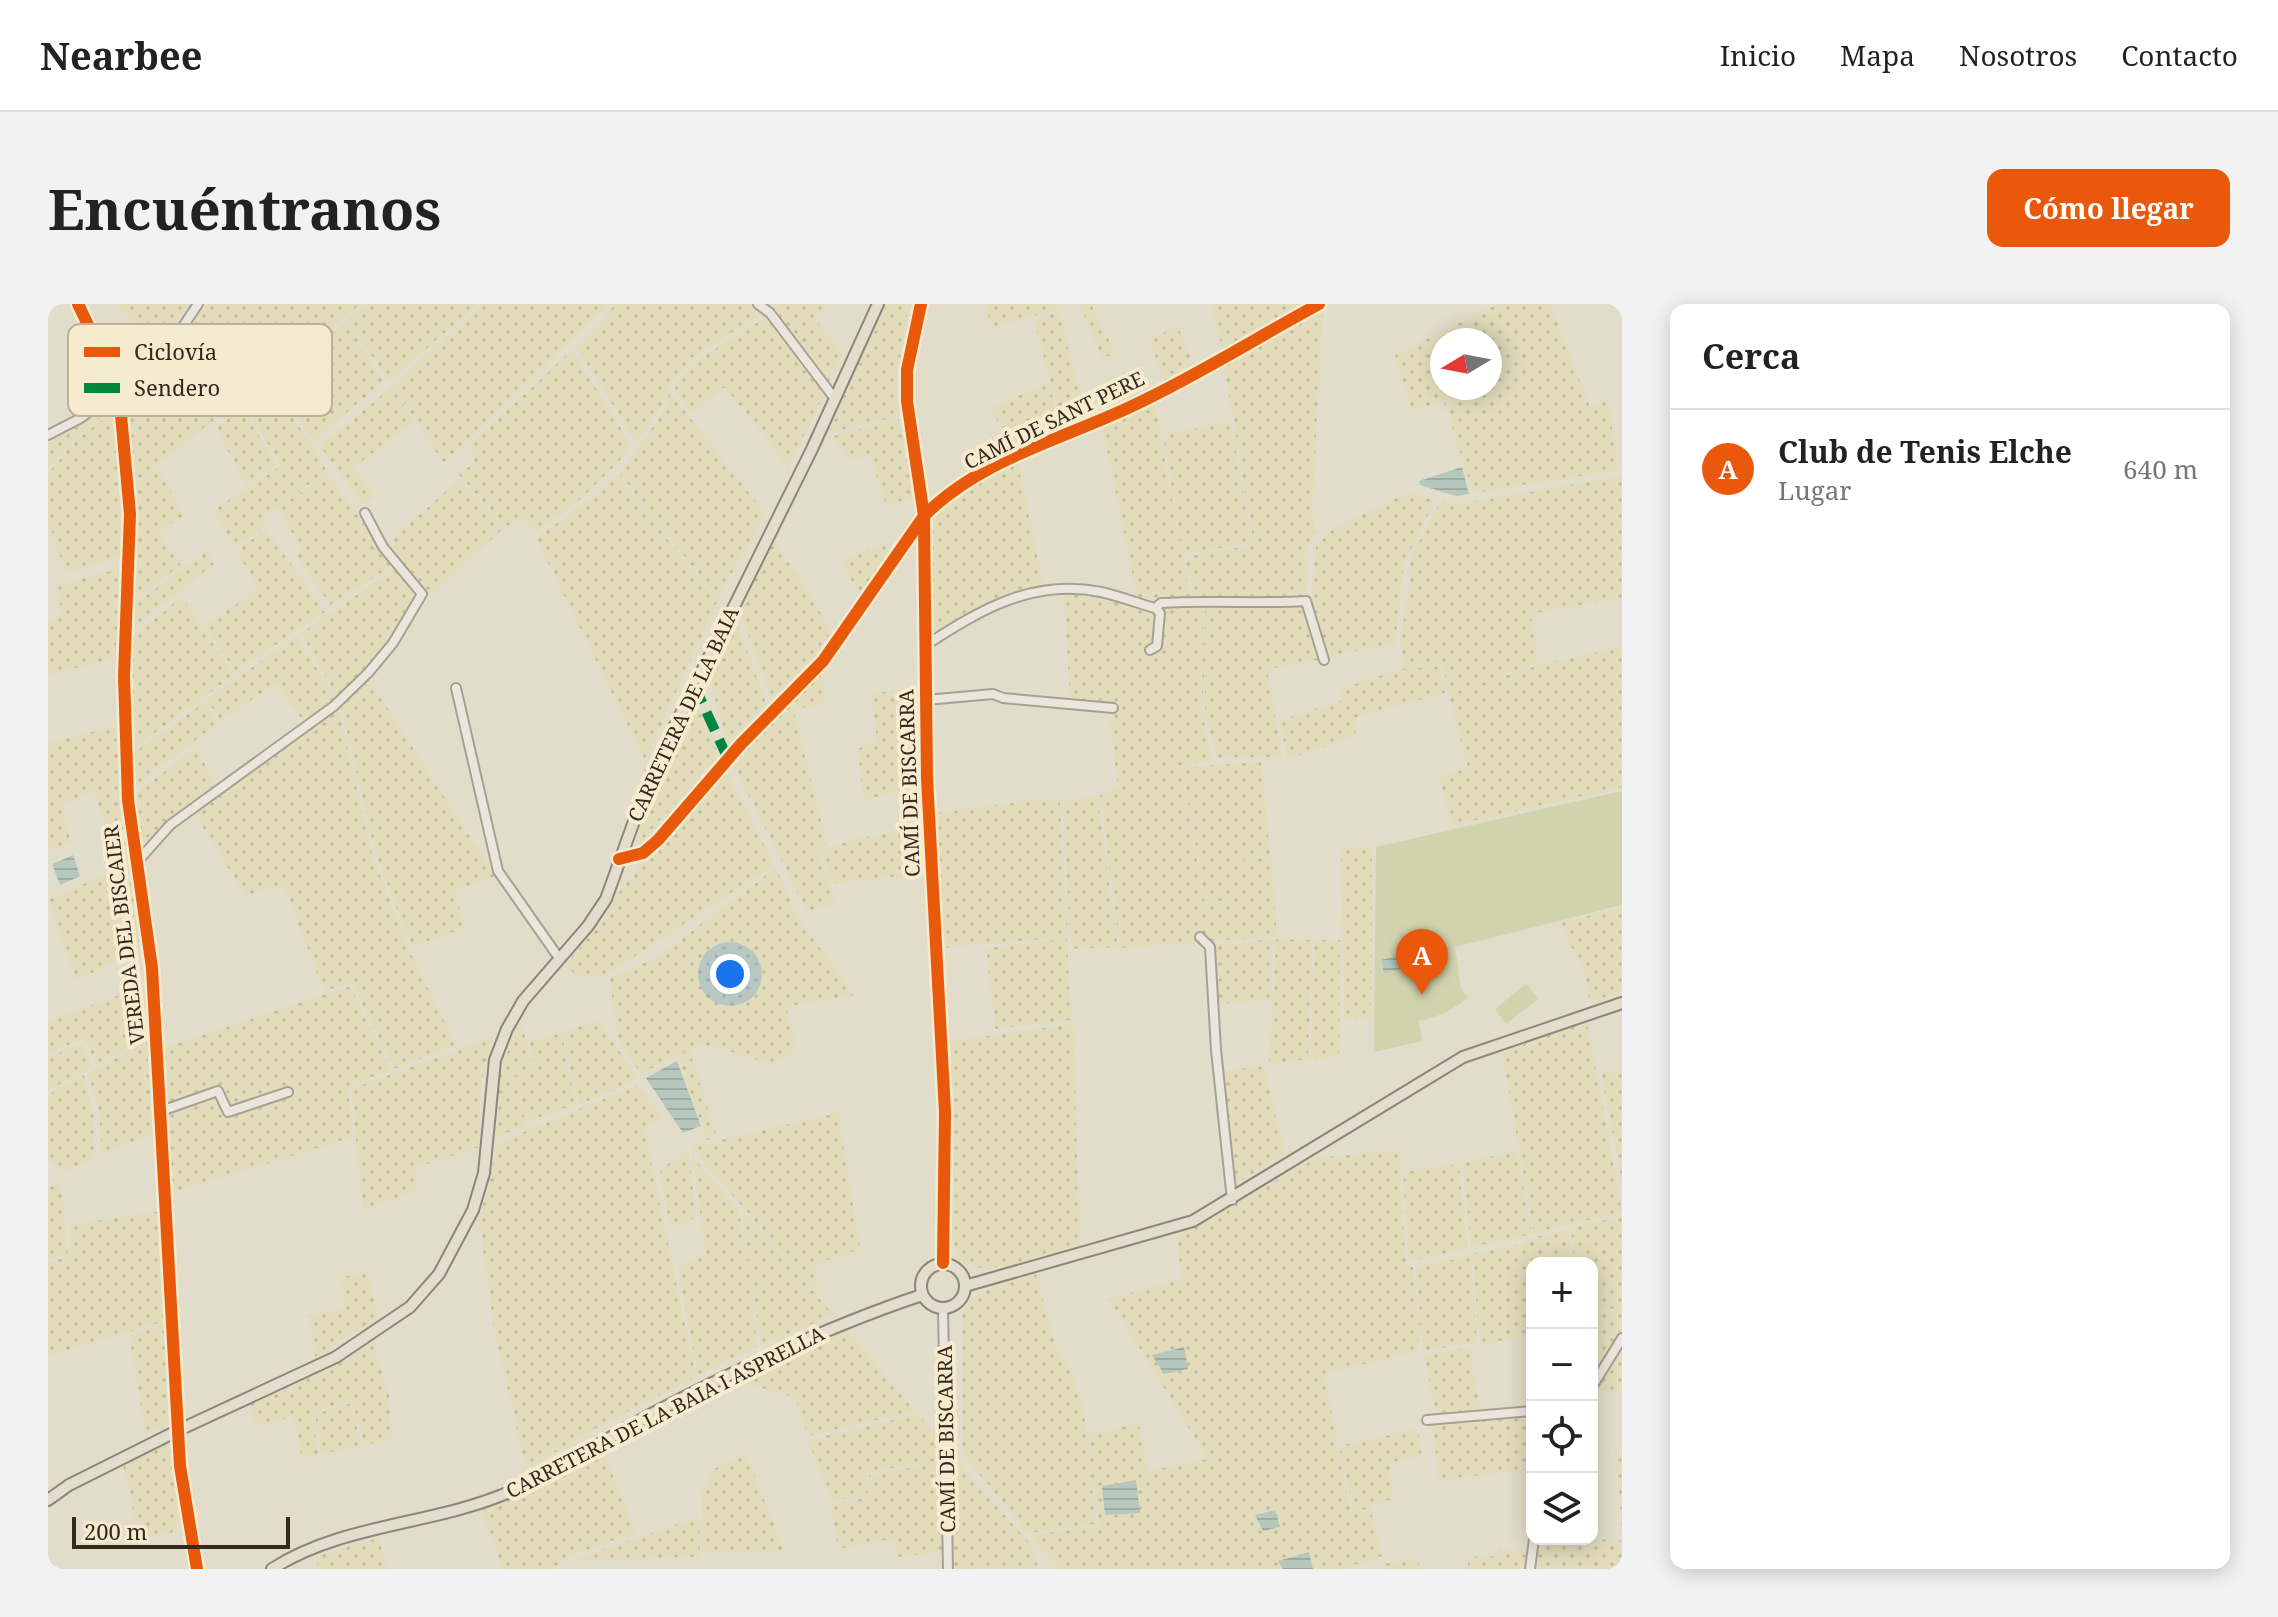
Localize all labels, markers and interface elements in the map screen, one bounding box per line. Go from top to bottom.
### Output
text: Nearbee [40,29,203,81]
text: Inicio [1720,36,1796,74]
text: Mapa [1840,36,1915,74]
text: Nosotros [1959,36,2077,74]
text: Contacto [2121,36,2238,74]
button: Cómo llegar [1987,169,2230,247]
text: Encuéntranos [48,170,441,246]
legend [68,324,332,416]
north arrow [1430,328,1502,400]
text: Cerca [1702,333,1800,379]
text: Ciclovía [134,336,217,366]
street label: CAMÍ DE SANT PERE [959,365,1149,475]
text: Sendero [134,372,220,402]
text: Club de Tenis Elche [1778,431,2072,472]
text: A [1718,451,1738,487]
text: 640 m [2123,451,2198,487]
text: Lugar [1778,472,1852,508]
street label: CARRETERA DE LA BAIA [621,601,745,826]
street label: CAMÍ DE BISCARRA [892,688,926,877]
street label: VEREDA DEL BISCAIER [97,823,151,1046]
pin: A [1396,929,1448,995]
your location [710,954,750,994]
map controls [1526,1257,1598,1545]
button: + [1526,1257,1598,1329]
street label: CARRETERA DE LA BAIA I ASPRELLA [501,1319,830,1504]
button: − [1526,1329,1598,1401]
street label: CAMÍ DE BISCARRA [931,1344,961,1533]
button: locate [1526,1401,1598,1473]
button: layers [1526,1473,1598,1545]
scale bar [72,1513,290,1549]
text: 200 m [84,1516,147,1546]

